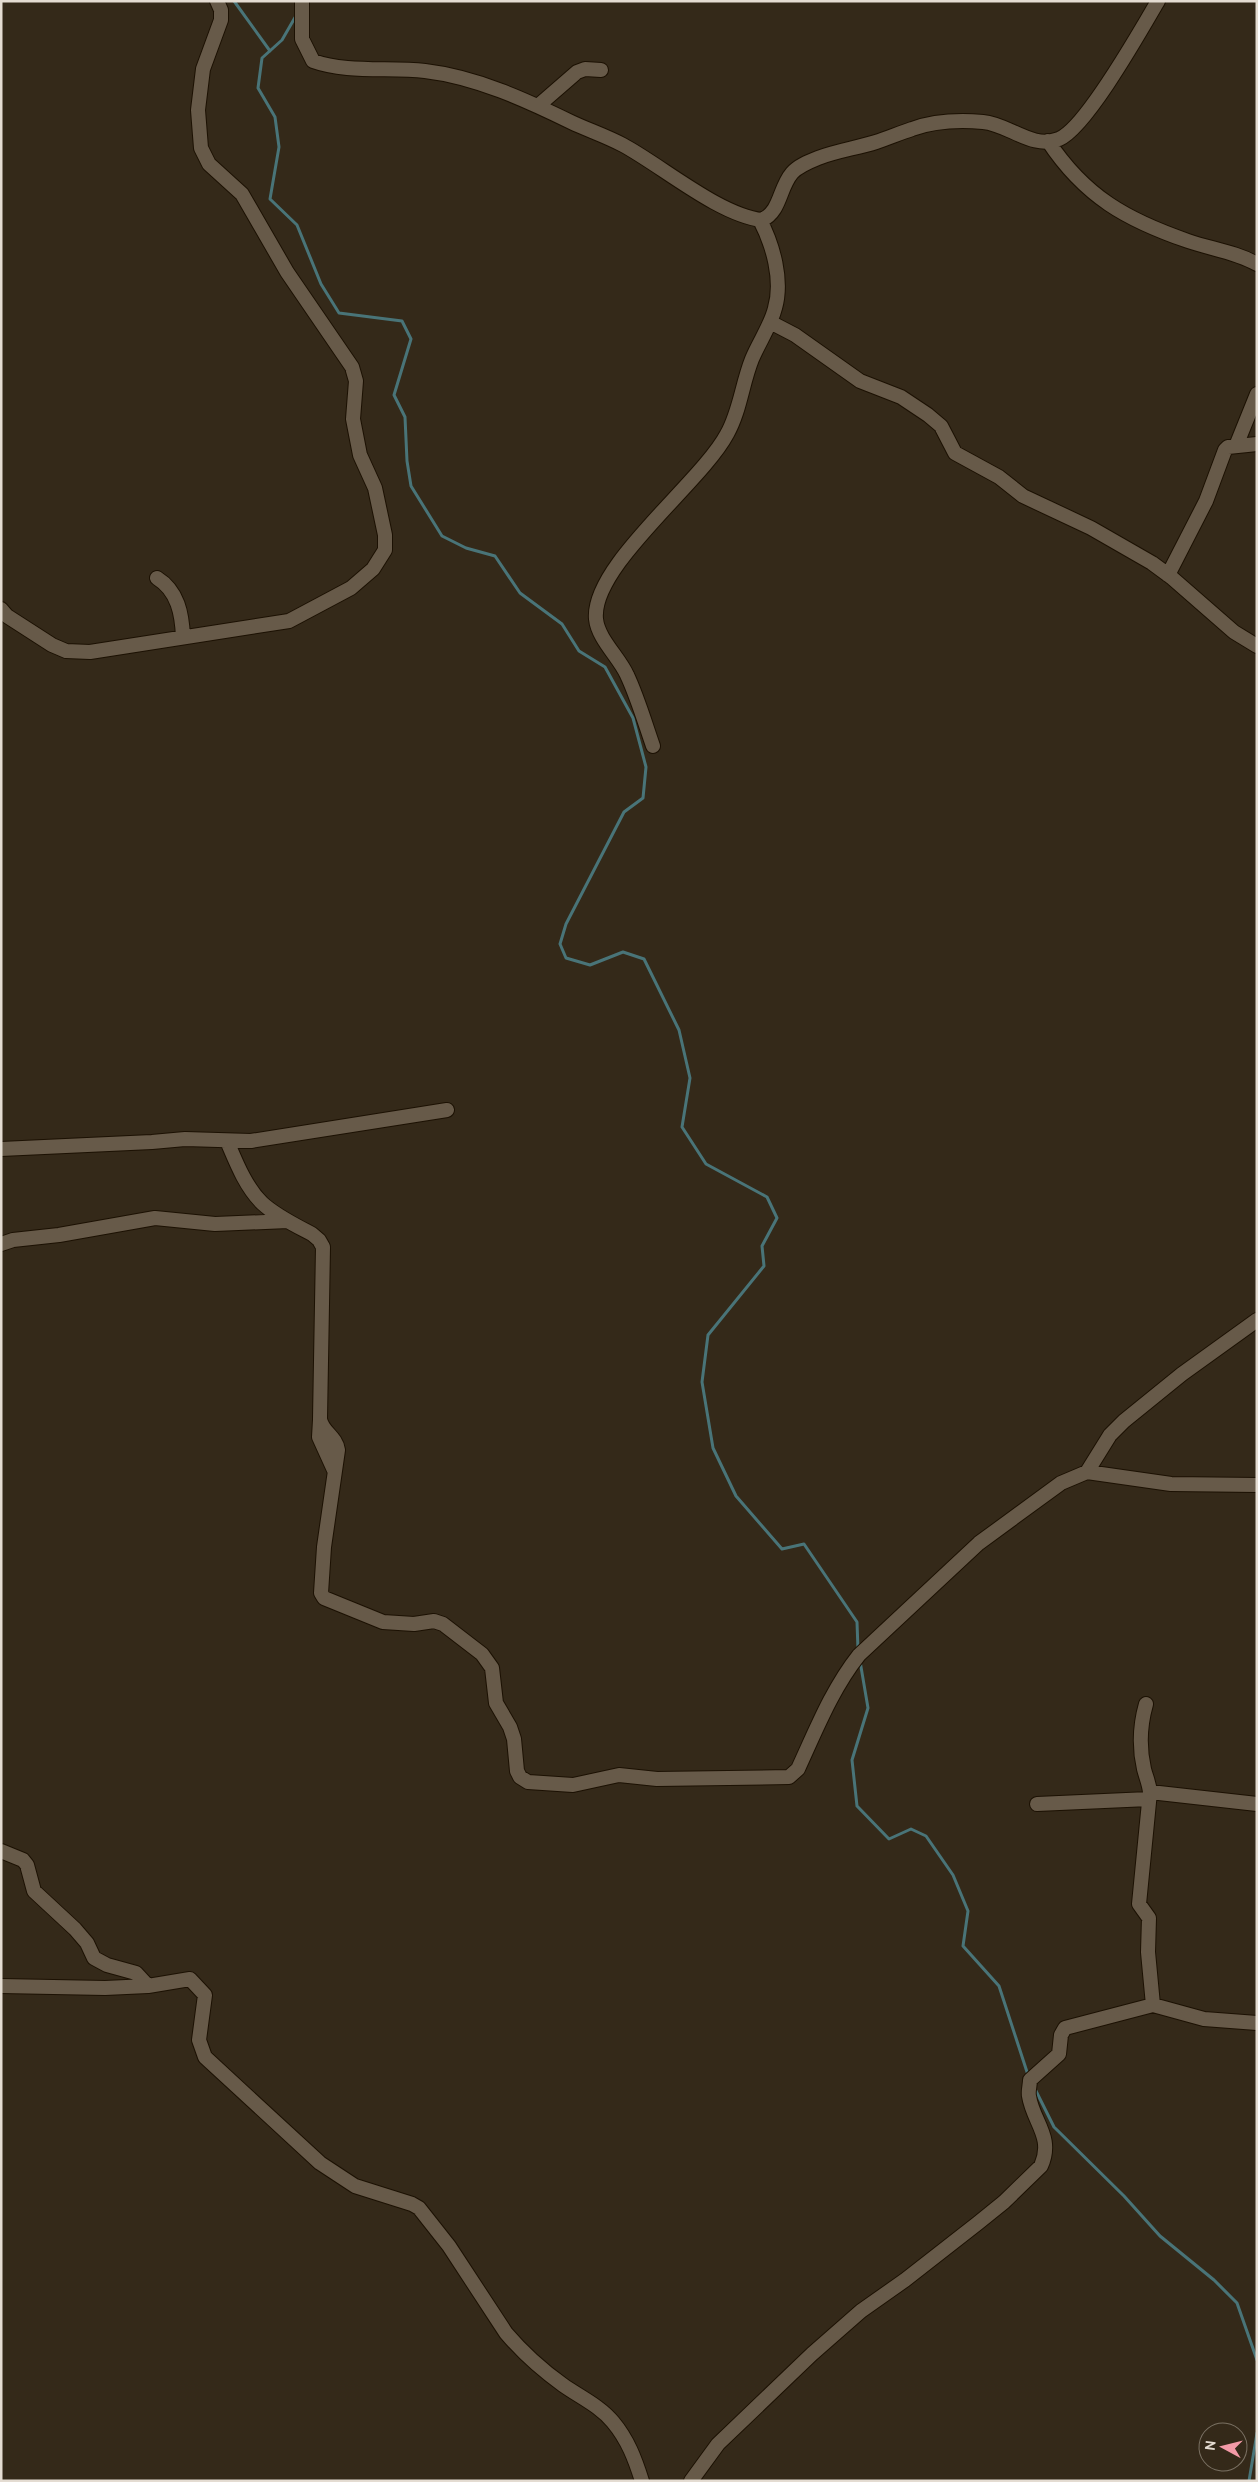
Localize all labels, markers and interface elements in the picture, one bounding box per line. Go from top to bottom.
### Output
north arrow [1198,2422,1248,2472]
text: N [1201,2439,1220,2451]

